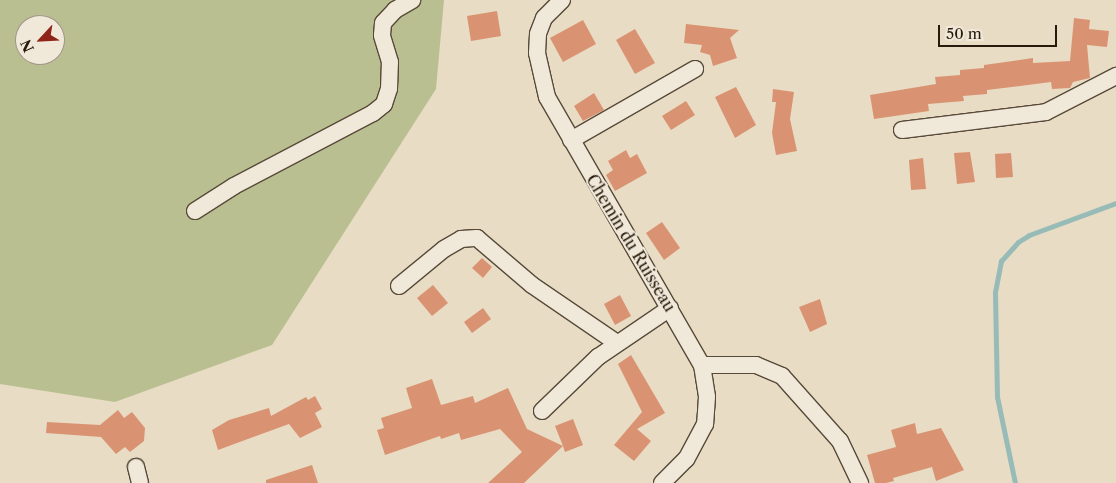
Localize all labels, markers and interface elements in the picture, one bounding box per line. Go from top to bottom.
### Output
north arrow [15,15,65,65]
scale bar [941,15,1060,47]
text: 50 m [946,24,982,43]
text: N [17,37,38,55]
street label: Chemin du Ruisseau [582,171,680,315]

